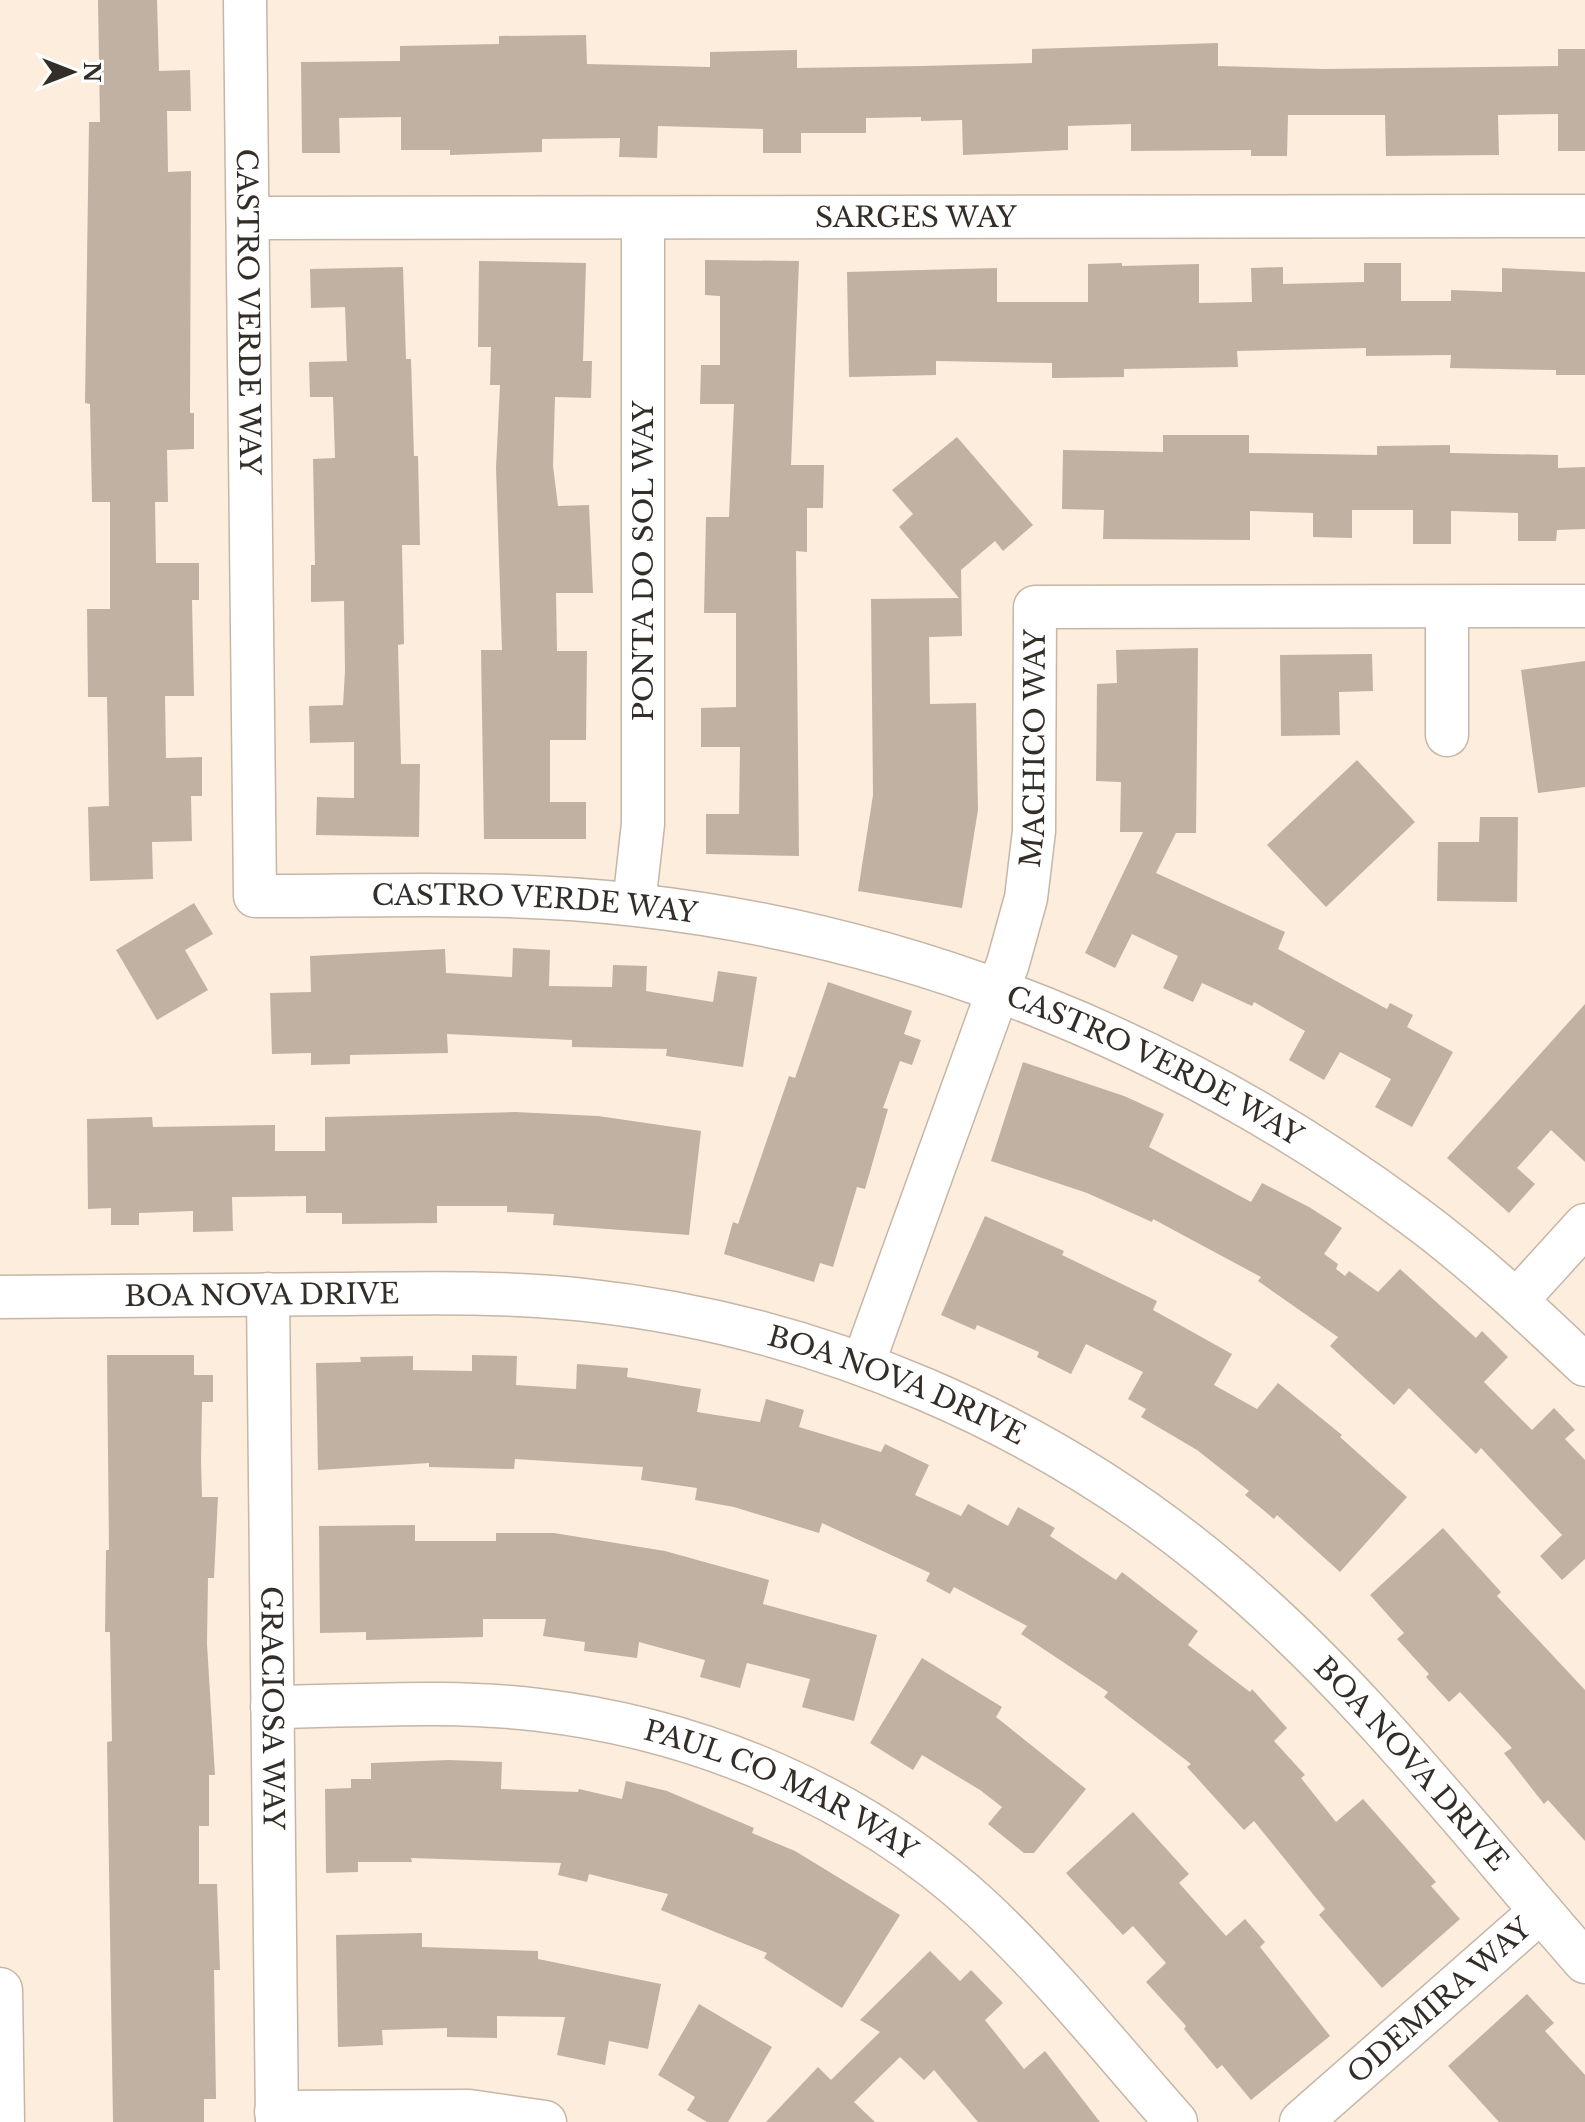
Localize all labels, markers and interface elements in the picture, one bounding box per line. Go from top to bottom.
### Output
north arrow [32,32,112,112]
text: N [78,62,105,83]
street label: CASTRO VERDE WAY [229,149,267,476]
street label: SARGES WAY [815,200,1017,235]
street label: PONTA DO SOL WAY [626,400,661,721]
street label: MACHICO WAY [1013,629,1053,869]
street label: CASTRO VERDE WAY [372,878,700,931]
street label: CASTRO VERDE WAY [1001,978,1310,1154]
street label: BOA NOVA DRIVE [124,1276,400,1314]
street label: BOA NOVA DRIVE [764,1319,1032,1453]
street label: GRACIOSA WAY [253,1586,291,1831]
street label: BOA NOVA DRIVE [1307,1650,1516,1878]
street label: PAUL CO MAR WAY [640,1713,924,1868]
street label: ODEMIRA WAY [1340,1910,1539,2091]

